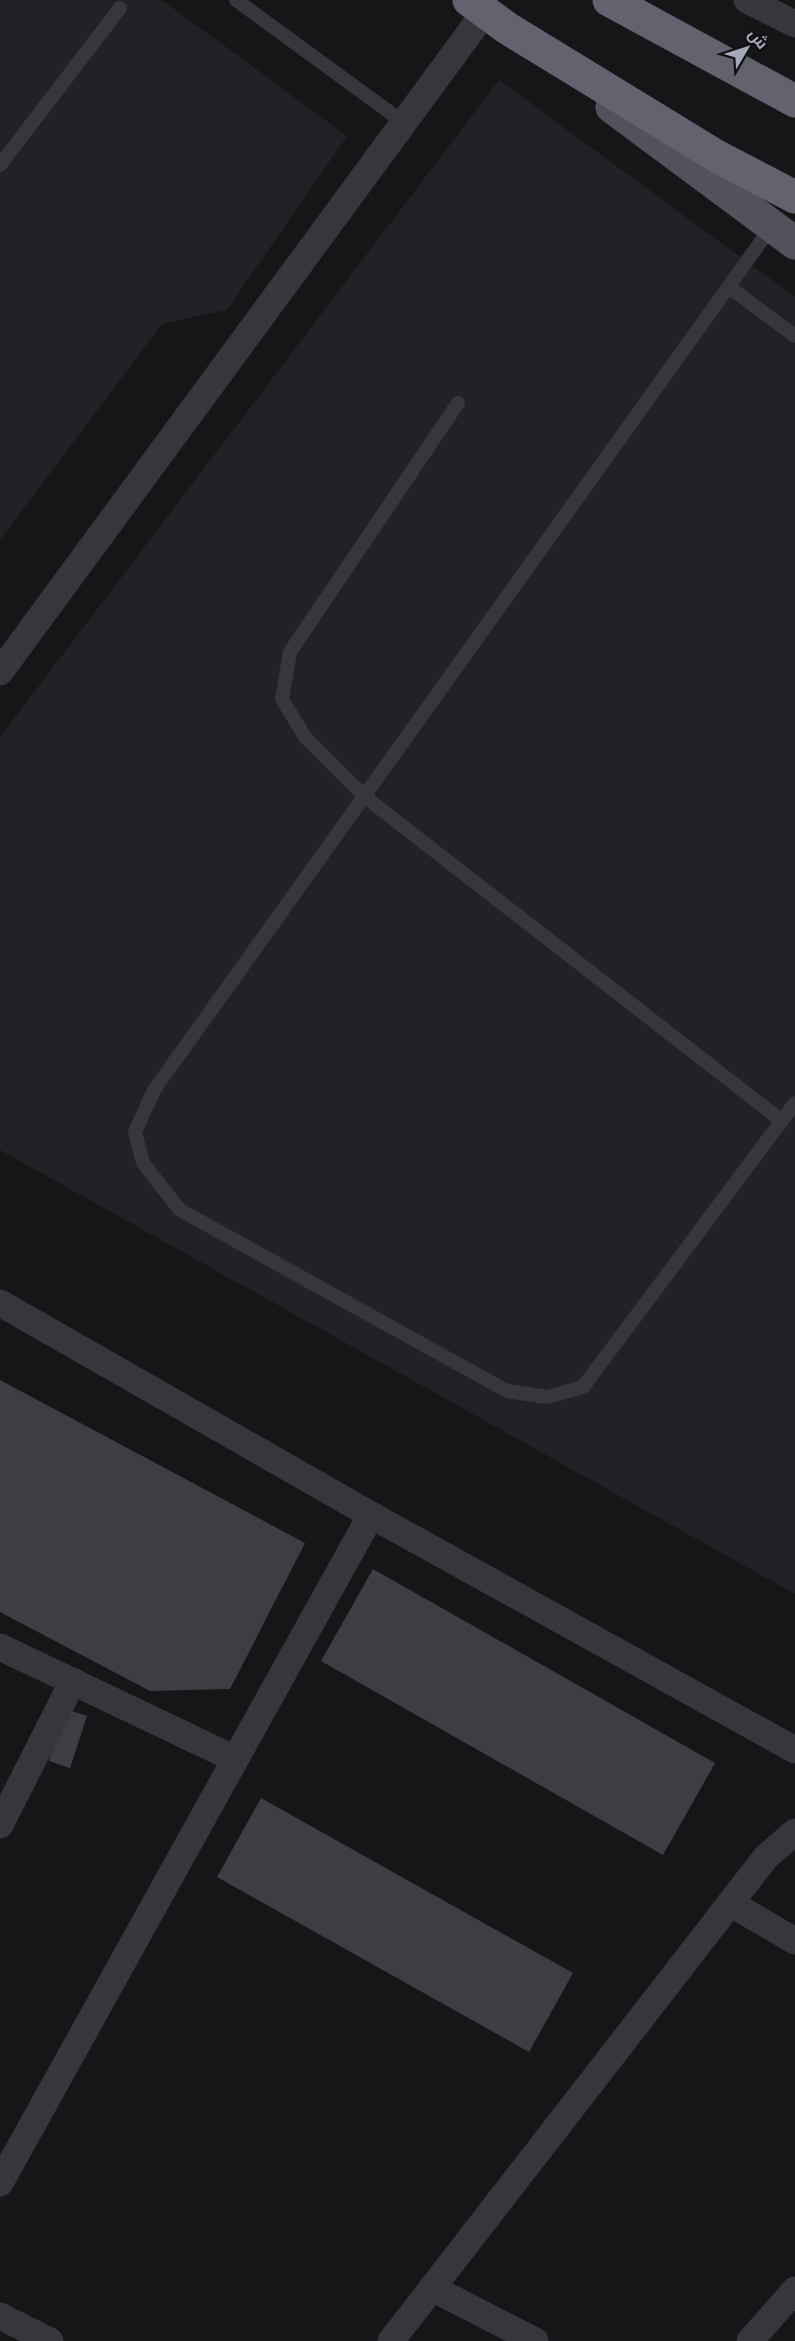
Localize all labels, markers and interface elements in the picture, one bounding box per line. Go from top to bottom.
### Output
north arrow [717,18,777,78]
text: ش [744,24,773,53]

